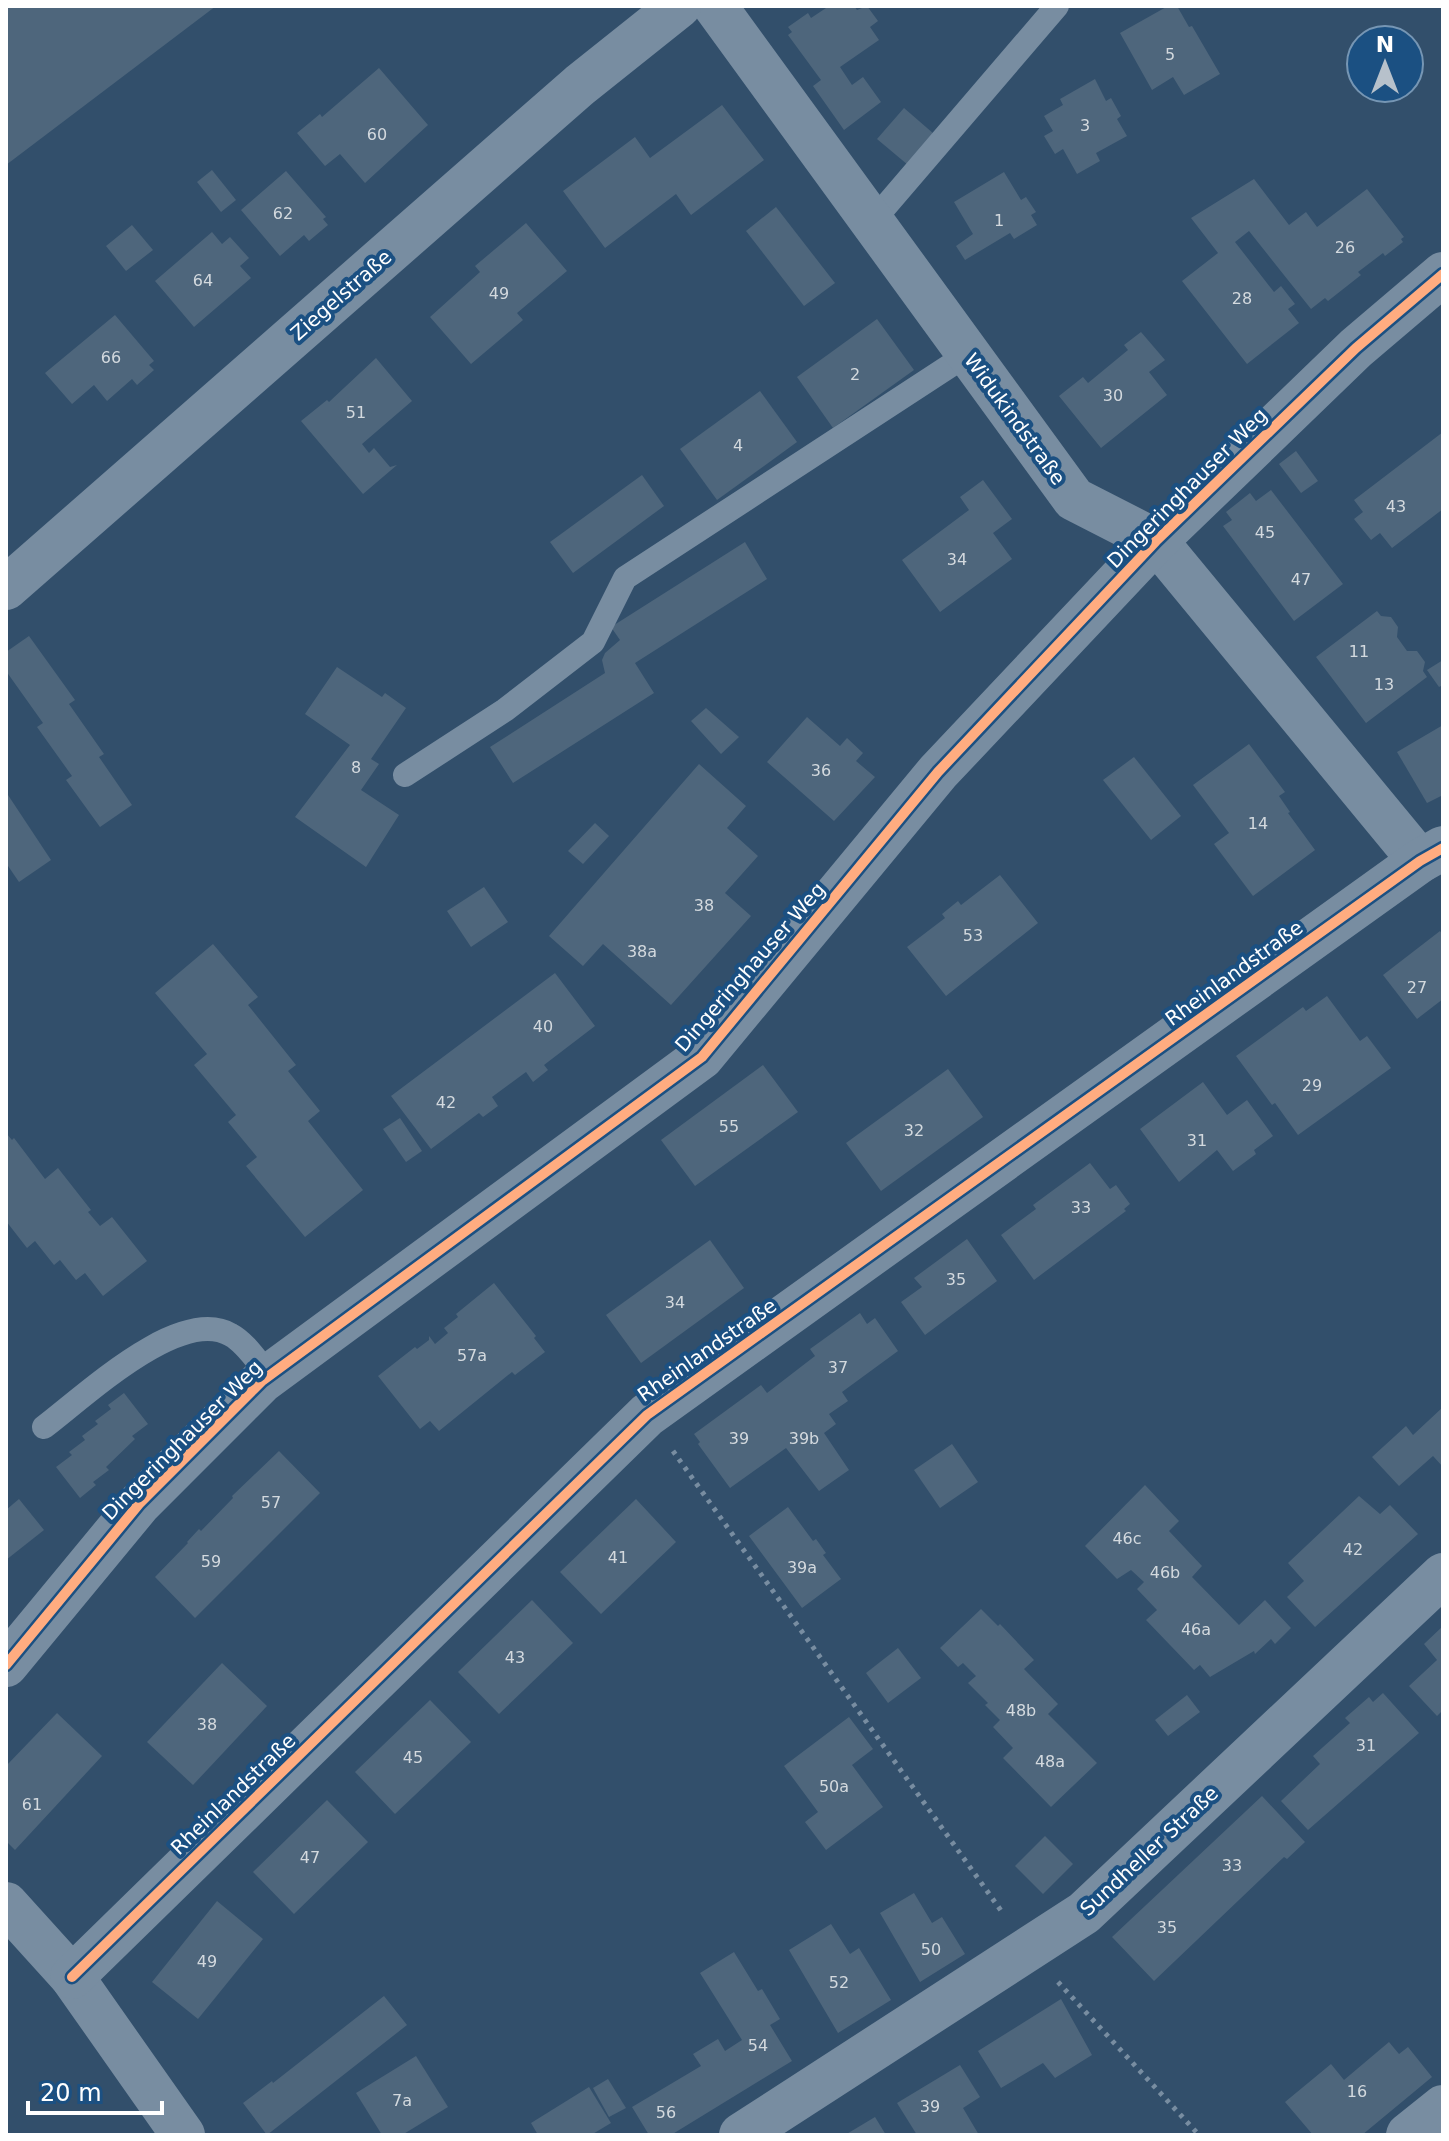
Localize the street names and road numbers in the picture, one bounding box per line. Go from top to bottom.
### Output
street label: Ziegelstraße [286,245,396,345]
street label: Widukindstraße [959,349,1071,489]
street label: Dingeringhauser Weg [1102,403,1272,573]
street label: Dingeringhauser Weg [670,878,830,1056]
street label: Rheinlandstraße [1161,915,1307,1031]
street label: Rheinlandstraße [633,1293,781,1407]
street label: Dingeringhauser Weg [97,1355,267,1525]
street label: Rheinlandstraße [166,1728,300,1860]
street label: Sundheller Straße [1075,1781,1223,1921]

